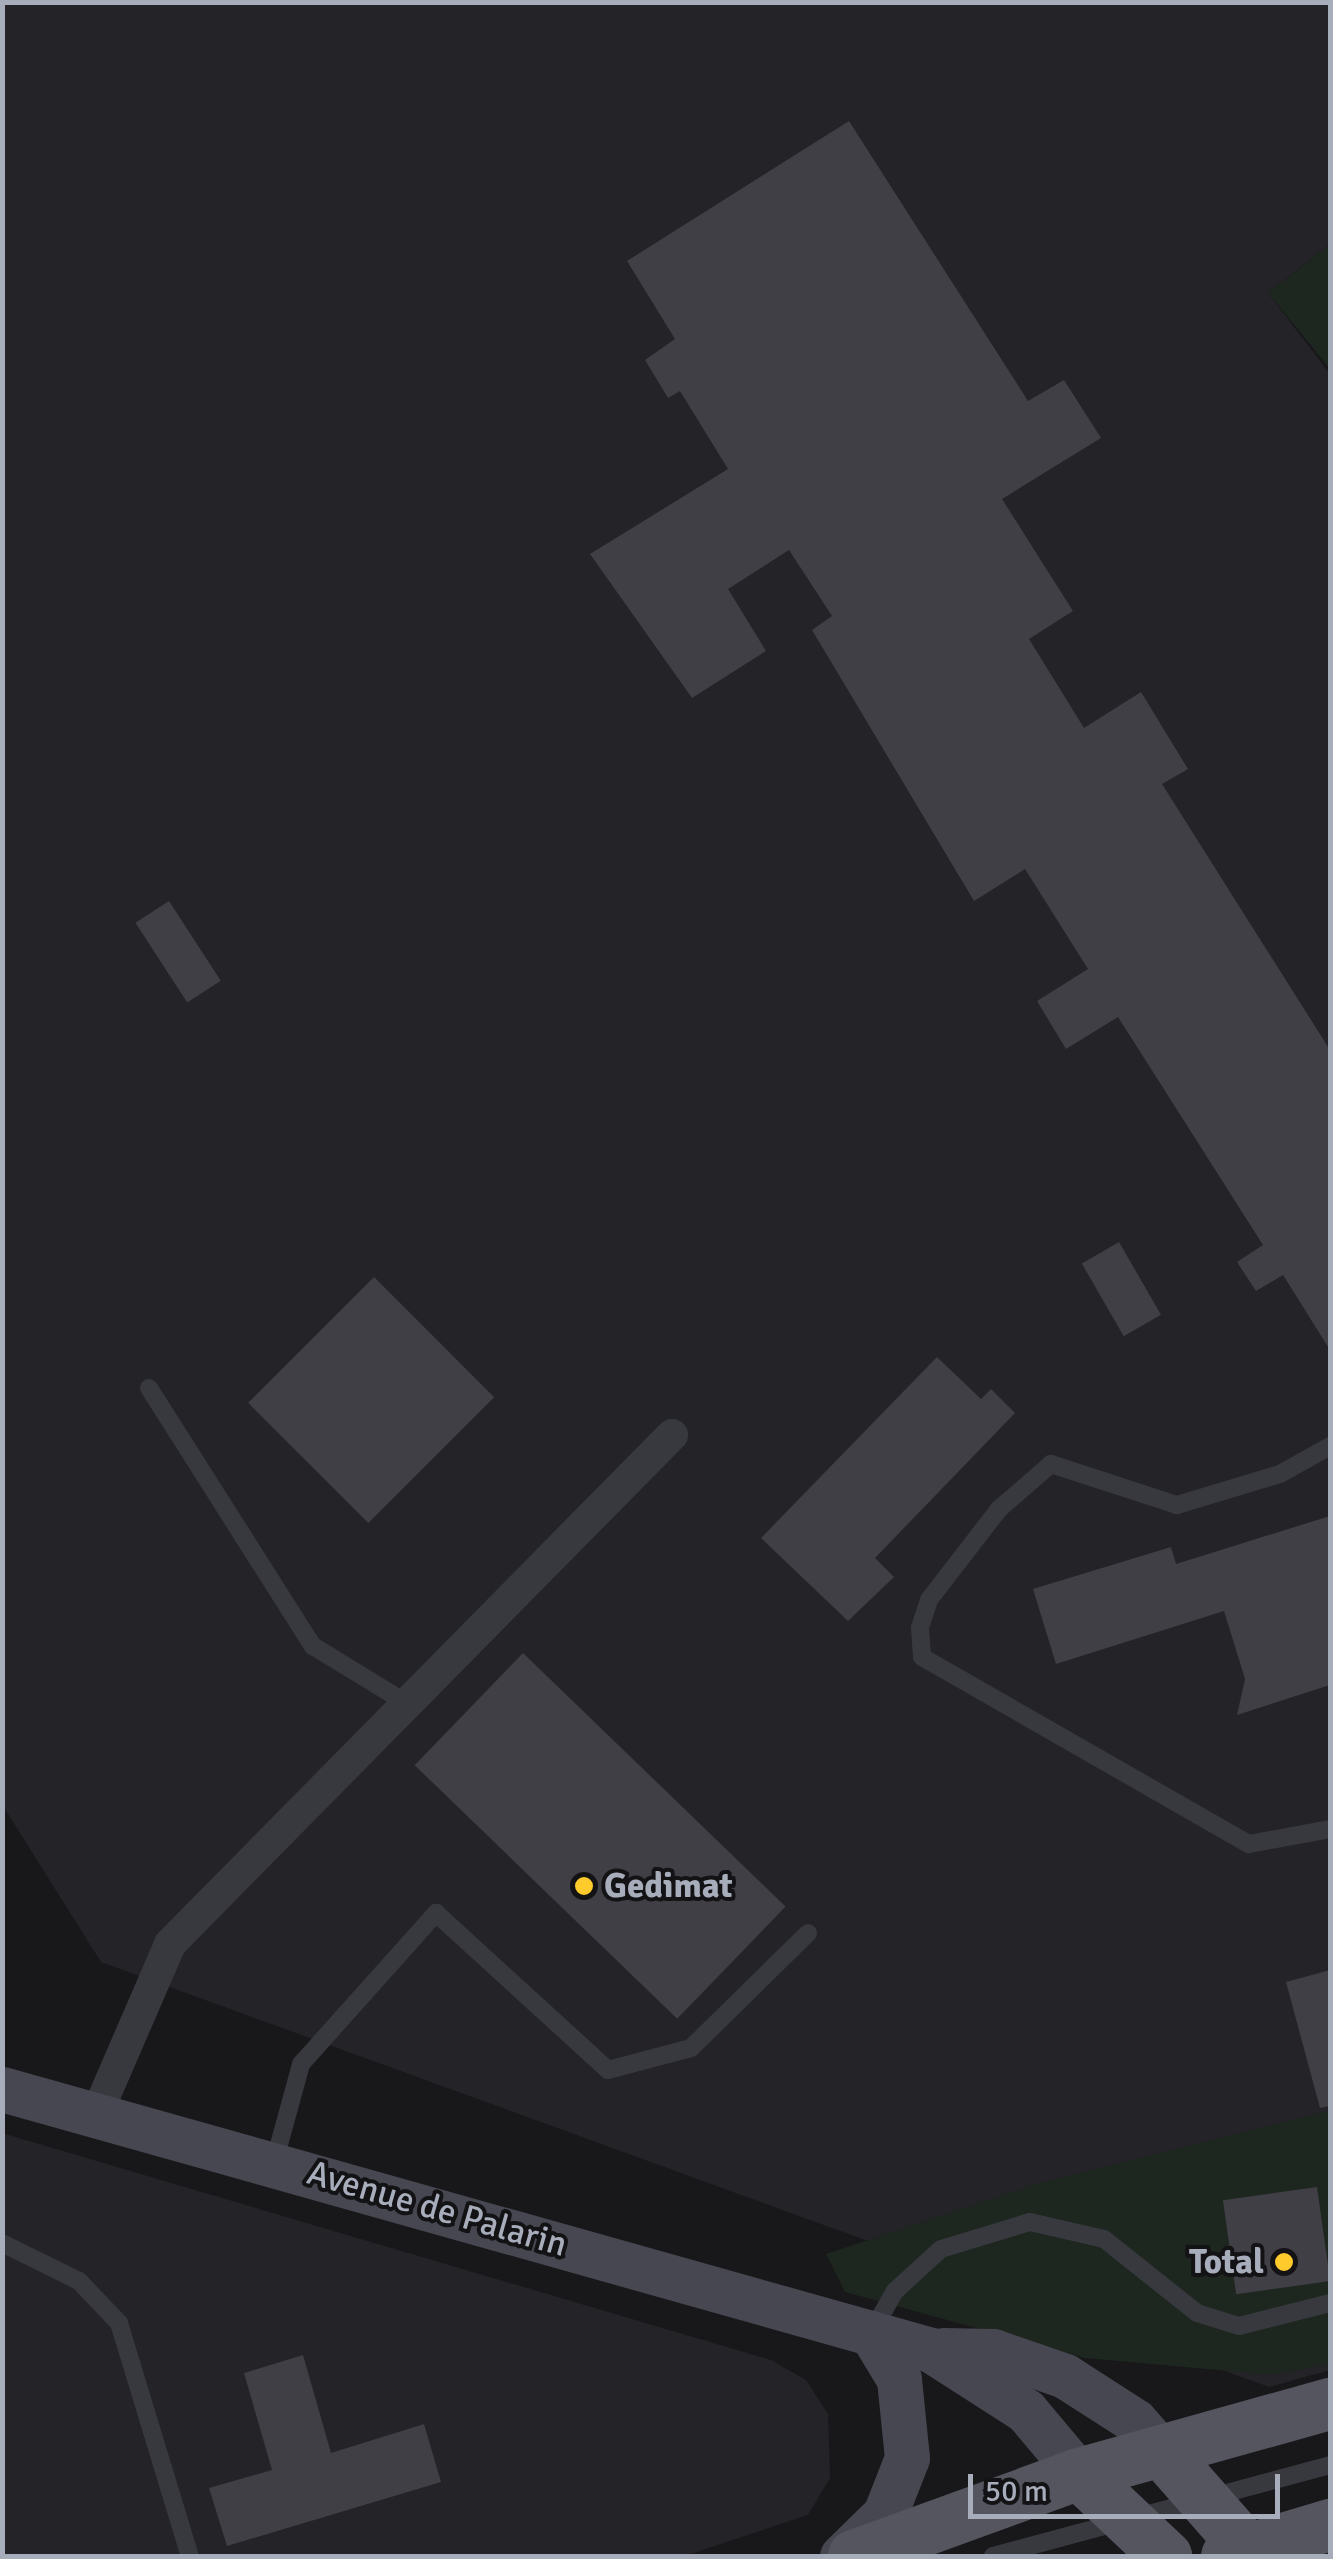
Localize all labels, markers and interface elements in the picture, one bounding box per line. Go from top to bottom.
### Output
place label: Gedimat [604,1865,733,1907]
marker: Gedimat [573,1875,595,1897]
street label: Avenue de Palarin [302,2152,572,2266]
place label: Total [1189,2241,1264,2283]
marker: Total [1273,2251,1295,2273]
scale bar [973,2454,1286,2516]
text: 50 m [985,2473,1048,2510]

